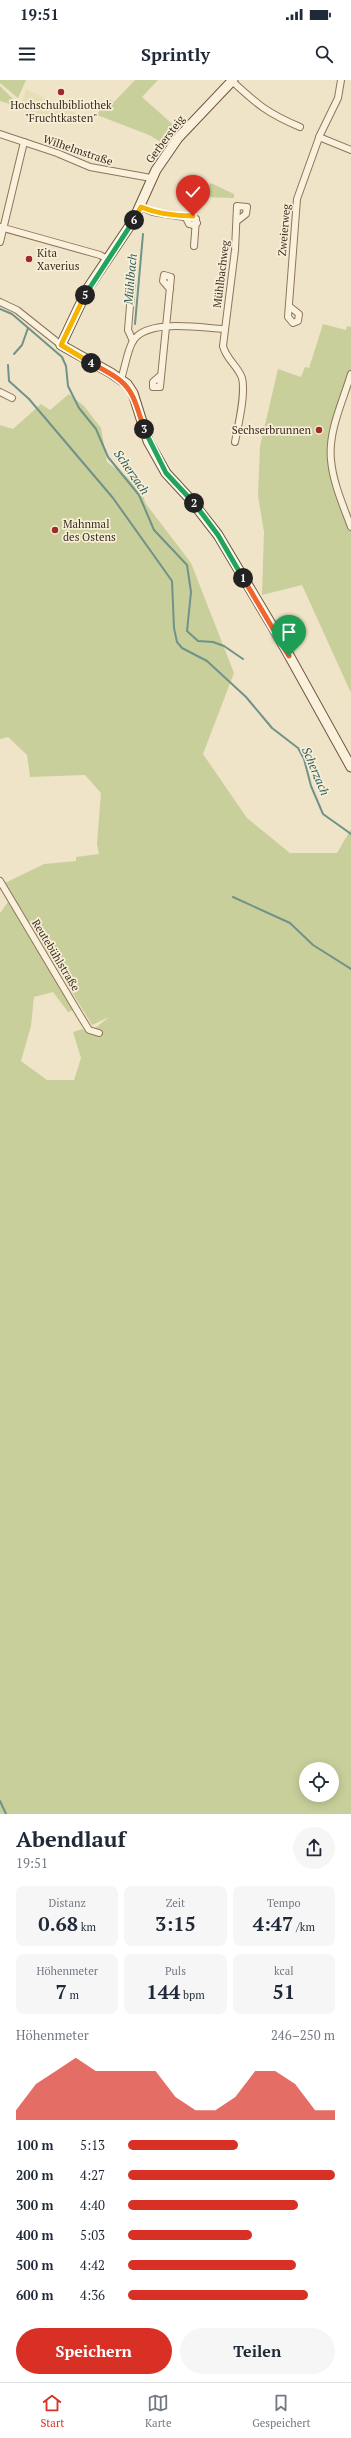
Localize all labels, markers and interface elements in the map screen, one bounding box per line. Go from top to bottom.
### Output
text: 19:51 [20,4,59,24]
text: Sprintly [141,42,210,66]
icon: menu [16,43,38,65]
icon: search [313,43,335,65]
marker: Hochschulbibliothek "Fruchtkasten" [56,87,66,97]
place label: Hochschulbibliothek "Fruchtkasten" [10,98,112,125]
street label: Gerbersteig [142,112,188,166]
street label: Wilhelmstraße [41,132,115,169]
pin [176,175,210,216]
icon: check [182,181,204,203]
street label: Zweierweg [275,203,293,257]
pin: 6 [124,210,144,230]
text: 6 [131,213,137,227]
street label: Mühlbachweg [210,239,232,309]
place label: Kita Xaverius [37,246,80,273]
water label: Mühlbach [120,253,140,306]
marker: Kita Xaverius [24,254,34,264]
pin: 5 [75,285,95,305]
text: 5 [82,288,88,302]
pin: 4 [81,353,101,373]
text: 4 [88,356,94,370]
pin: 3 [134,419,154,439]
text: 3 [141,422,147,436]
place label: Sechserbrunnen [232,423,311,437]
marker: Sechserbrunnen [314,425,324,435]
water label: Scherzach [111,447,153,497]
pin: 2 [184,493,204,513]
text: 2 [191,496,197,510]
place label: Mahnmal des Ostens [63,517,116,544]
marker: Mahnmal des Ostens [50,525,60,535]
pin: 1 [233,568,253,588]
text: 1 [240,571,246,585]
pin [272,615,306,656]
icon: arrive [278,621,300,643]
water label: Scherzach [299,744,333,798]
street label: Reutebühlstraße [29,916,83,994]
map controls [299,1762,339,1802]
button: locate [299,1762,339,1802]
text: Abendlauf [16,1824,126,1853]
button: share [293,1827,335,1869]
text: 19:51 [16,1854,48,1872]
text: Distanz [48,1896,86,1910]
text: Zeit [166,1896,185,1910]
text: Tempo [267,1896,301,1910]
text: 0.68 [38,1910,78,1937]
text: 3:15 [155,1910,196,1937]
text: 4:47 [253,1910,293,1937]
text: km [78,1920,96,1934]
text: /km [293,1920,315,1934]
text: Höhenmeter [36,1964,98,1978]
text: Puls [165,1964,186,1978]
text: kcal [274,1964,294,1978]
text: 7 [55,1978,67,2005]
text: 144 [146,1978,180,2005]
text: 51 [273,1978,295,2005]
text: m [67,1988,79,2002]
text: bpm [180,1988,205,2002]
text: Höhenmeter [16,2026,89,2044]
text: 246–250 m [271,2026,335,2044]
text: 100 m [16,2136,54,2154]
text: 5:13 [80,2136,105,2154]
text: 200 m [16,2166,54,2184]
text: 4:27 [80,2166,105,2184]
text: 300 m [16,2196,54,2214]
text: 4:40 [80,2196,105,2214]
text: 400 m [16,2226,54,2244]
text: 5:03 [80,2226,105,2244]
text: 500 m [16,2256,54,2274]
text: 4:42 [80,2256,105,2274]
text: 600 m [16,2286,54,2304]
text: 4:36 [80,2286,105,2304]
button: Speichern [16,2328,172,2374]
button: Teilen [180,2328,335,2374]
tab: Start [40,2392,64,2430]
tab: Karte [145,2392,171,2430]
tab: Gespeichert [252,2392,311,2430]

